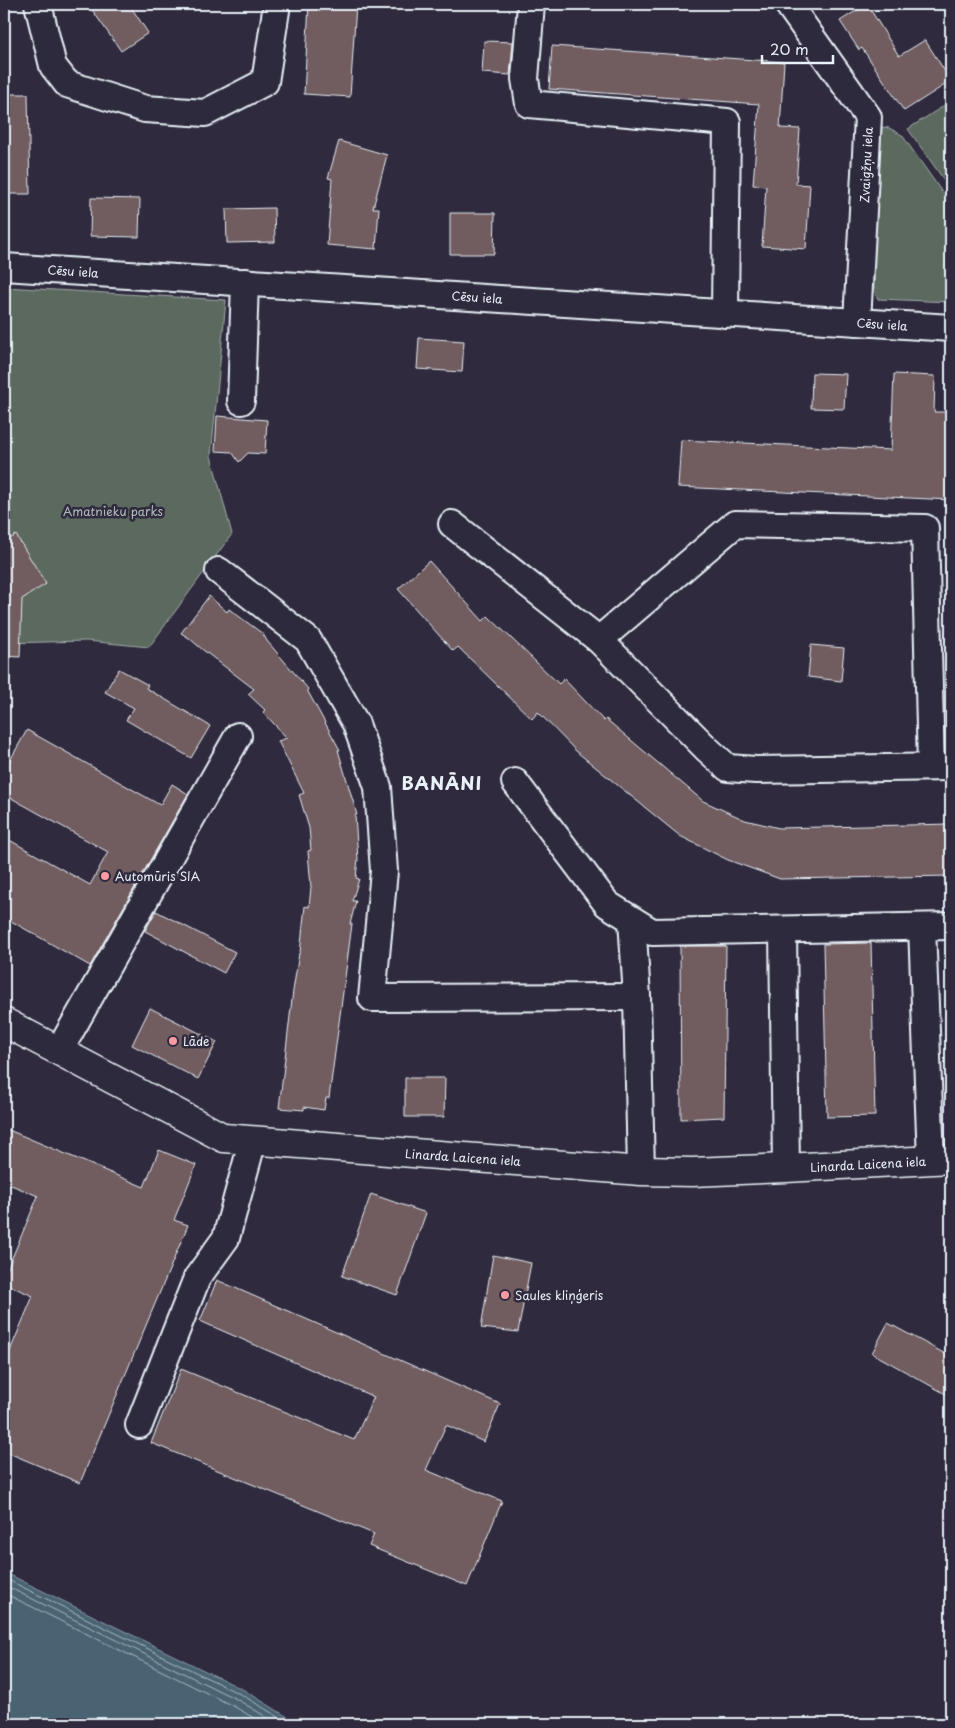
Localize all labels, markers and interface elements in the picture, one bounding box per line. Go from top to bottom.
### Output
scale bar [762,32,834,64]
text: 20 m [770,37,809,60]
street label: Zvaigžņu iela [855,126,877,203]
street label: Cēsu iela [47,260,100,282]
street label: Cēsu iela [451,286,504,308]
street label: Cēsu iela [856,313,909,335]
park label: Amatnieku parks [63,502,164,520]
district label: BANĀNI [402,769,482,796]
place label: Automūris SIA [115,867,201,885]
marker: Automūris SIA [99,870,111,882]
place label: Lāde [183,1032,209,1050]
marker: Lāde [167,1035,179,1047]
street label: Linarda Laicena iela [405,1144,522,1170]
street label: Linarda Laicena iela [810,1152,927,1176]
place label: Saules kliņģeris [515,1286,604,1304]
marker: Saules kliņģeris [499,1289,511,1301]

